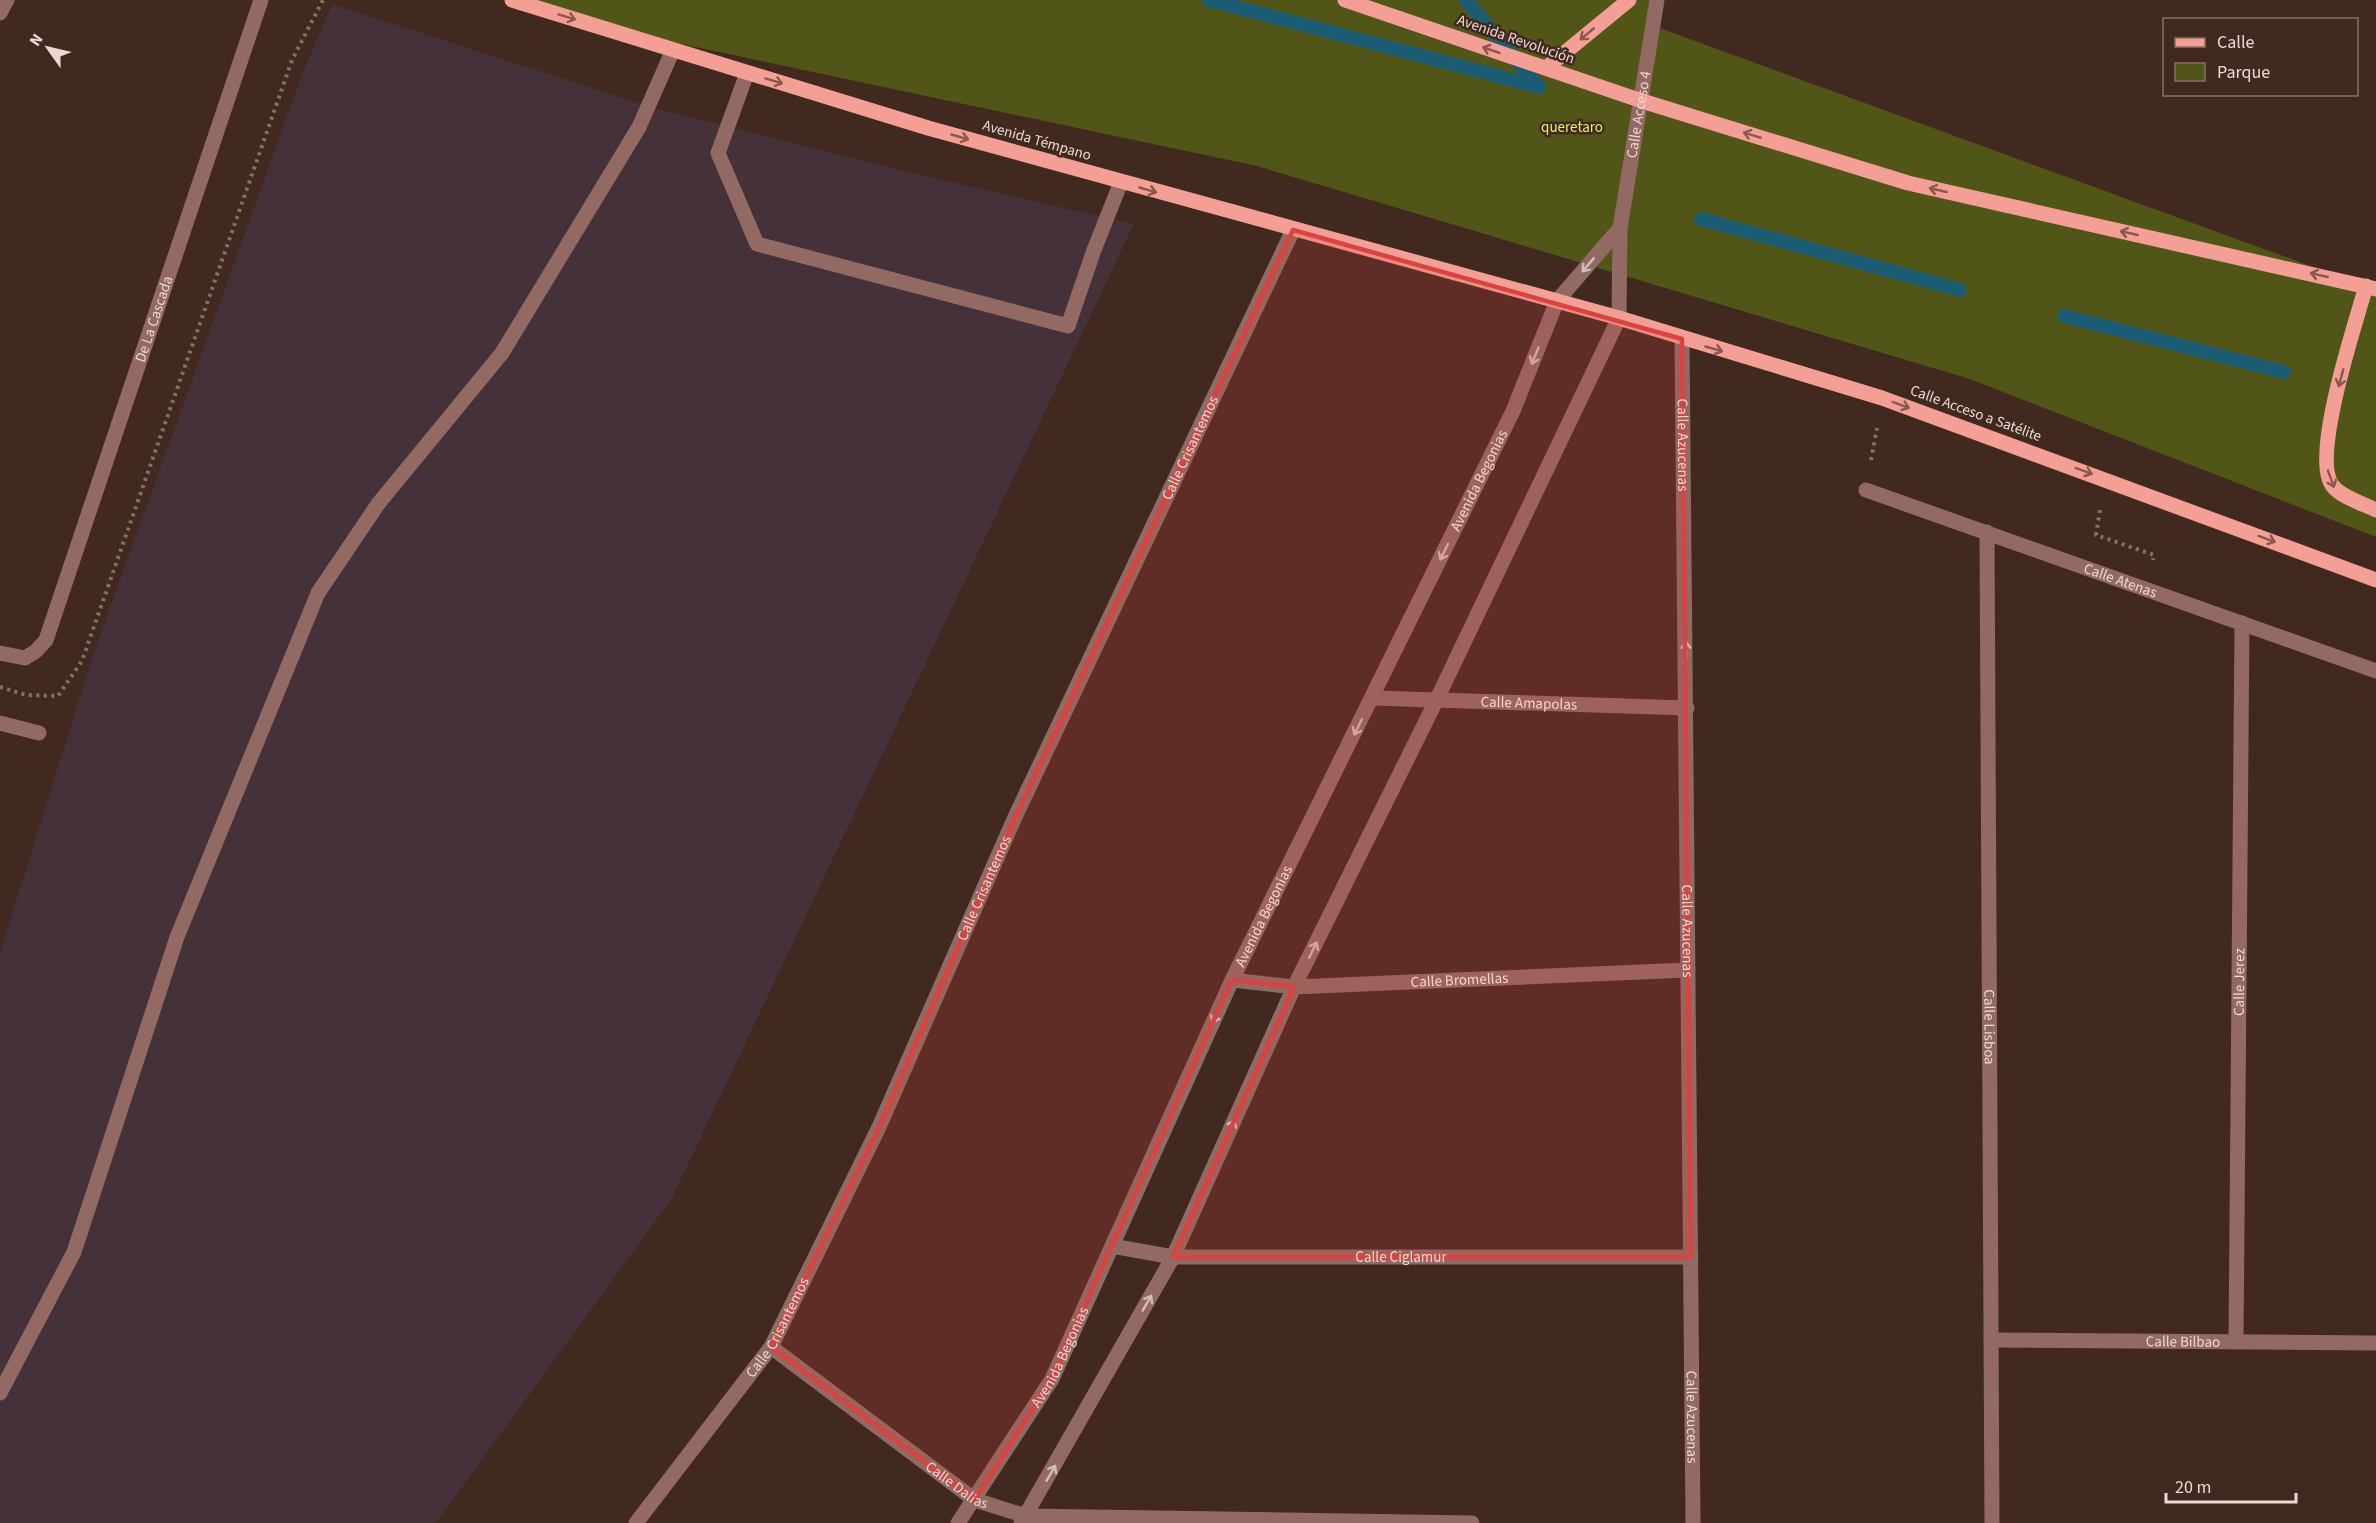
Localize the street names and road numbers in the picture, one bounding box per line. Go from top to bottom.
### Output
street label: Avenida Revolución [1454,10,1577,69]
street label: Calle Acceso 4 [1622,69,1656,160]
street label: Avenida Témpano [980,115,1094,166]
street label: De La Cascada [130,273,179,365]
street label: Calle Acceso a Satélite [1907,380,2044,447]
street label: Calle Crisantemos [1157,392,1224,504]
street label: Calle Azucenas [1672,398,1693,492]
street label: Avenida Begonias [1445,426,1513,535]
street label: Calle Atenas [2081,558,2160,603]
street label: Calle Amapolas [1480,691,1578,715]
street label: Calle Crisantemos [952,832,1017,944]
street label: Avenida Begonias [1230,862,1298,971]
street label: Calle Azucenas [1676,884,1698,978]
street label: Calle Jerez [2229,948,2250,1016]
street label: Calle Bromellas [1410,968,1509,993]
street label: Calle Lisboa [1978,989,2000,1065]
street label: Calle Ciglamur [1355,1247,1447,1268]
street label: Calle Crisantemos [741,1274,815,1383]
street label: Avenida Begonias [1026,1303,1094,1412]
street label: Calle Bilbao [2146,1331,2220,1353]
street label: Calle Azucenas [1681,1370,1702,1463]
street label: Calle Dalias [921,1456,991,1514]

